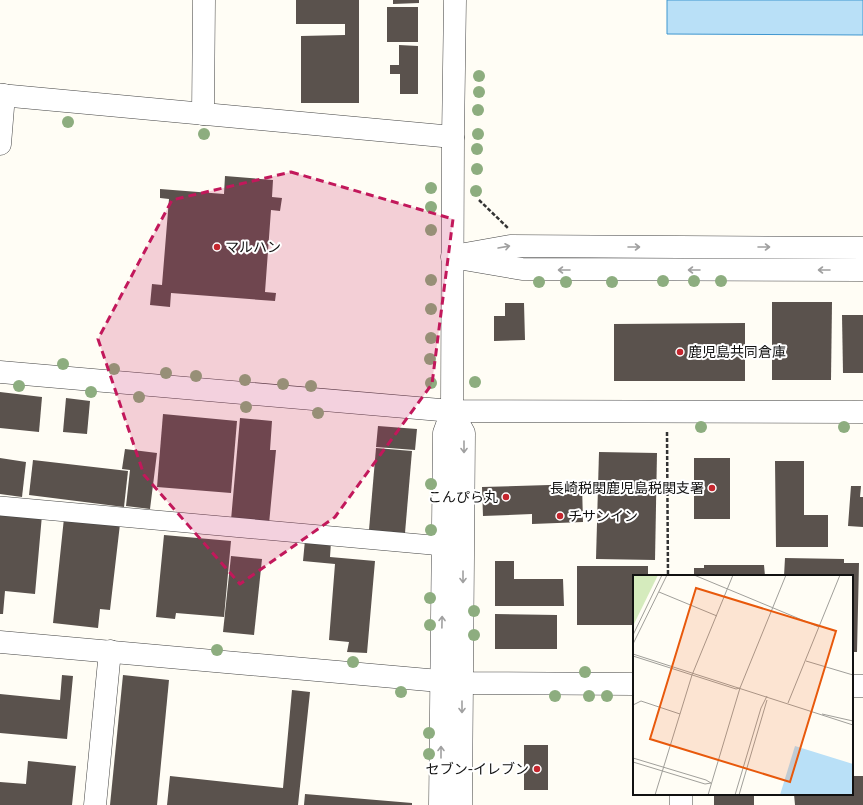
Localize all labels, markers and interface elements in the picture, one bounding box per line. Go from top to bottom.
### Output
place label: マルハン [225,237,281,258]
marker: マルハン [212,242,222,252]
one-way arrow [498,243,511,251]
one-way arrow [627,243,640,251]
one-way arrow [757,244,770,251]
one-way arrow [558,266,571,274]
one-way arrow [688,266,701,274]
one-way arrow [818,266,831,274]
place label: 鹿児島共同倉庫 [688,342,786,363]
marker: 鹿児島共同倉庫 [675,347,685,357]
one-way arrow [460,440,468,453]
place label: 長崎税関鹿児島税関支署 [550,478,704,499]
marker: 長崎税関鹿児島税関支署 [707,483,717,493]
place label: こんぴら丸 [428,487,498,508]
marker: こんぴら丸 [501,492,511,502]
place label: チサンイン [568,506,638,527]
marker: チサンイン [555,511,565,521]
one-way arrow [459,570,467,583]
inset map [633,575,853,795]
one-way arrow [438,616,446,629]
one-way arrow [458,700,466,713]
one-way arrow [437,746,445,759]
place label: セブン-イレブン [426,759,529,780]
marker: セブン-イレブン [532,764,542,774]

